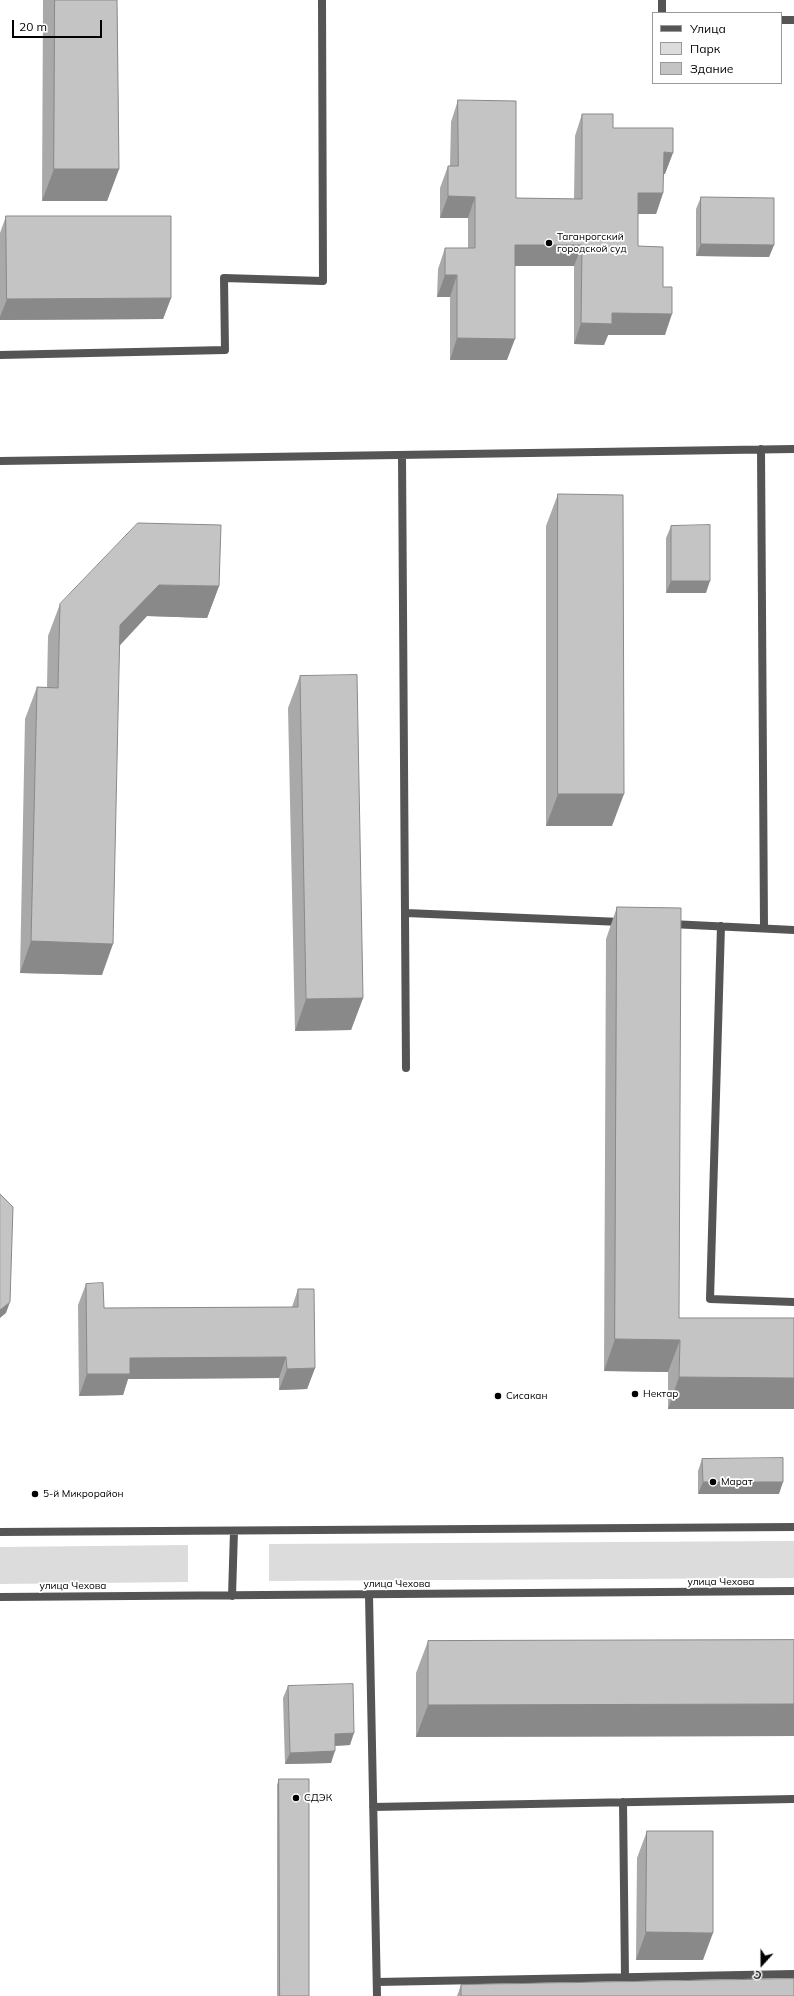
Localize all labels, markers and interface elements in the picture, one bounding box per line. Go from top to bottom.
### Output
scale bar [14,12,104,38]
legend [652,12,782,84]
text: 20 m [19,19,47,34]
text: Улица [690,21,726,36]
text: Парк [690,41,720,56]
text: Здание [690,61,733,76]
place label: Таганрогский городской суд [557,231,626,254]
marker: Таганрогский городской суд [544,238,554,248]
place label: Нектар [643,1388,678,1400]
marker: Нектар [630,1389,640,1399]
place label: Сисакан [506,1390,547,1402]
marker: Сисакан [493,1391,503,1401]
place label: Марат [721,1476,752,1488]
marker: Марат [708,1477,718,1487]
place label: 5-й Микрорайон [43,1488,124,1500]
marker: 5-й Микрорайон [30,1489,40,1499]
street label: улица Чехова [688,1576,754,1588]
street label: улица Чехова [364,1578,430,1590]
street label: улица Чехова [40,1580,106,1592]
place label: СДЭК [304,1792,332,1804]
marker: СДЭК [291,1793,301,1803]
north arrow [742,1944,782,1984]
text: С [752,1967,764,1983]

